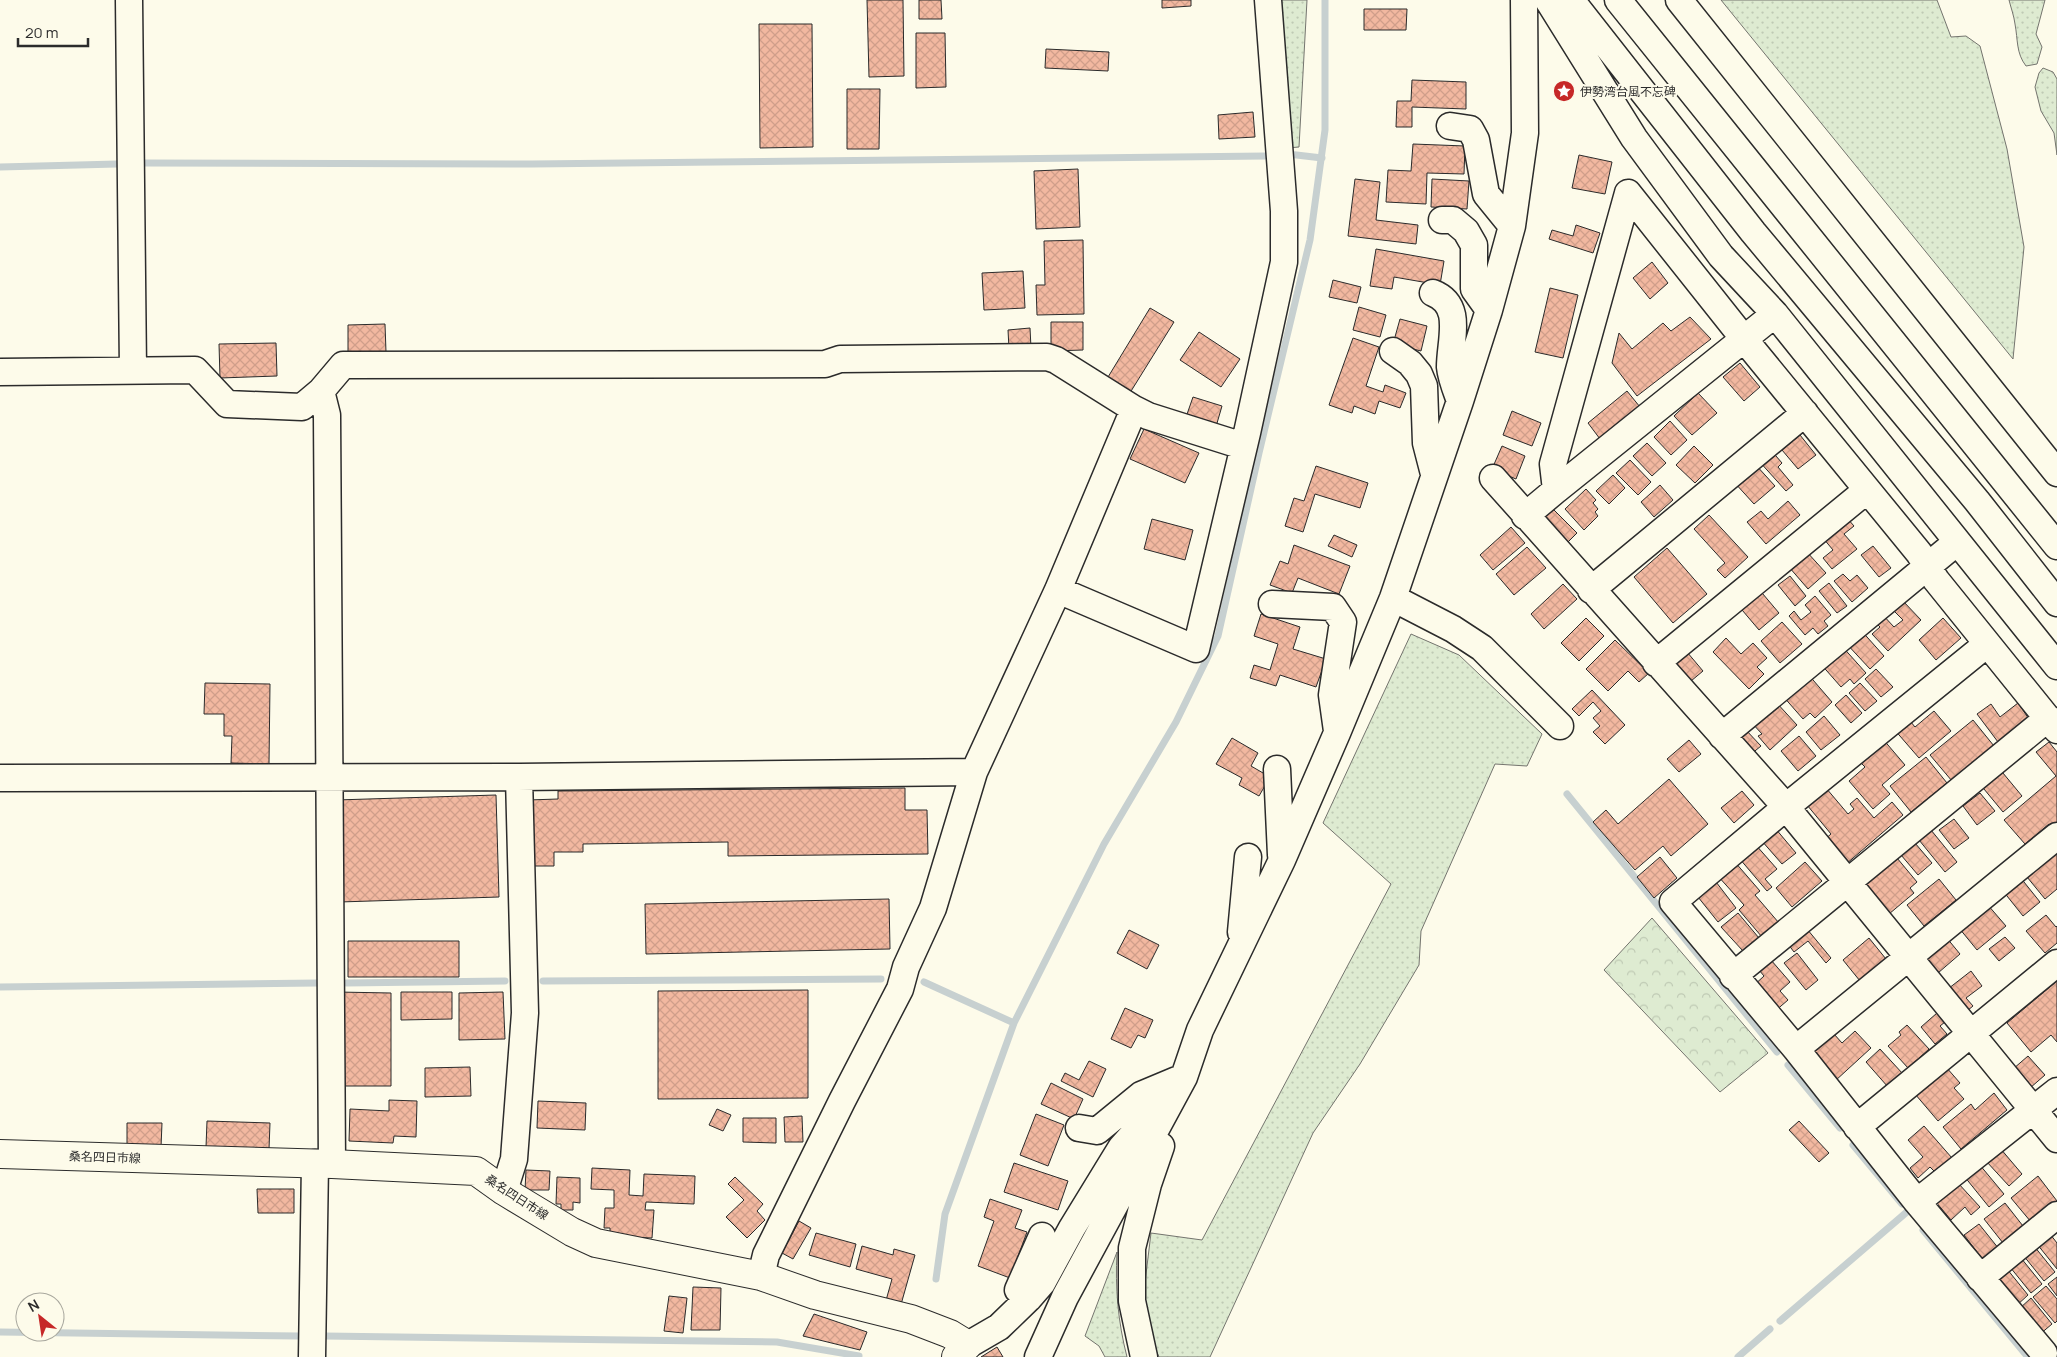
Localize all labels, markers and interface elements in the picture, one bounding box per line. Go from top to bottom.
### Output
scale bar [18,15,88,47]
text: 20 m [25,22,58,43]
place icon: 伊勢湾台風不忘碑 [1552,79,1576,103]
place label: 伊勢湾台風不忘碑 [1580,83,1676,100]
street label: 桑名四日市線 [69,1147,141,1167]
street label: 桑名四日市線 [482,1170,552,1224]
north arrow [15,1292,65,1342]
text: N [24,1295,42,1316]

